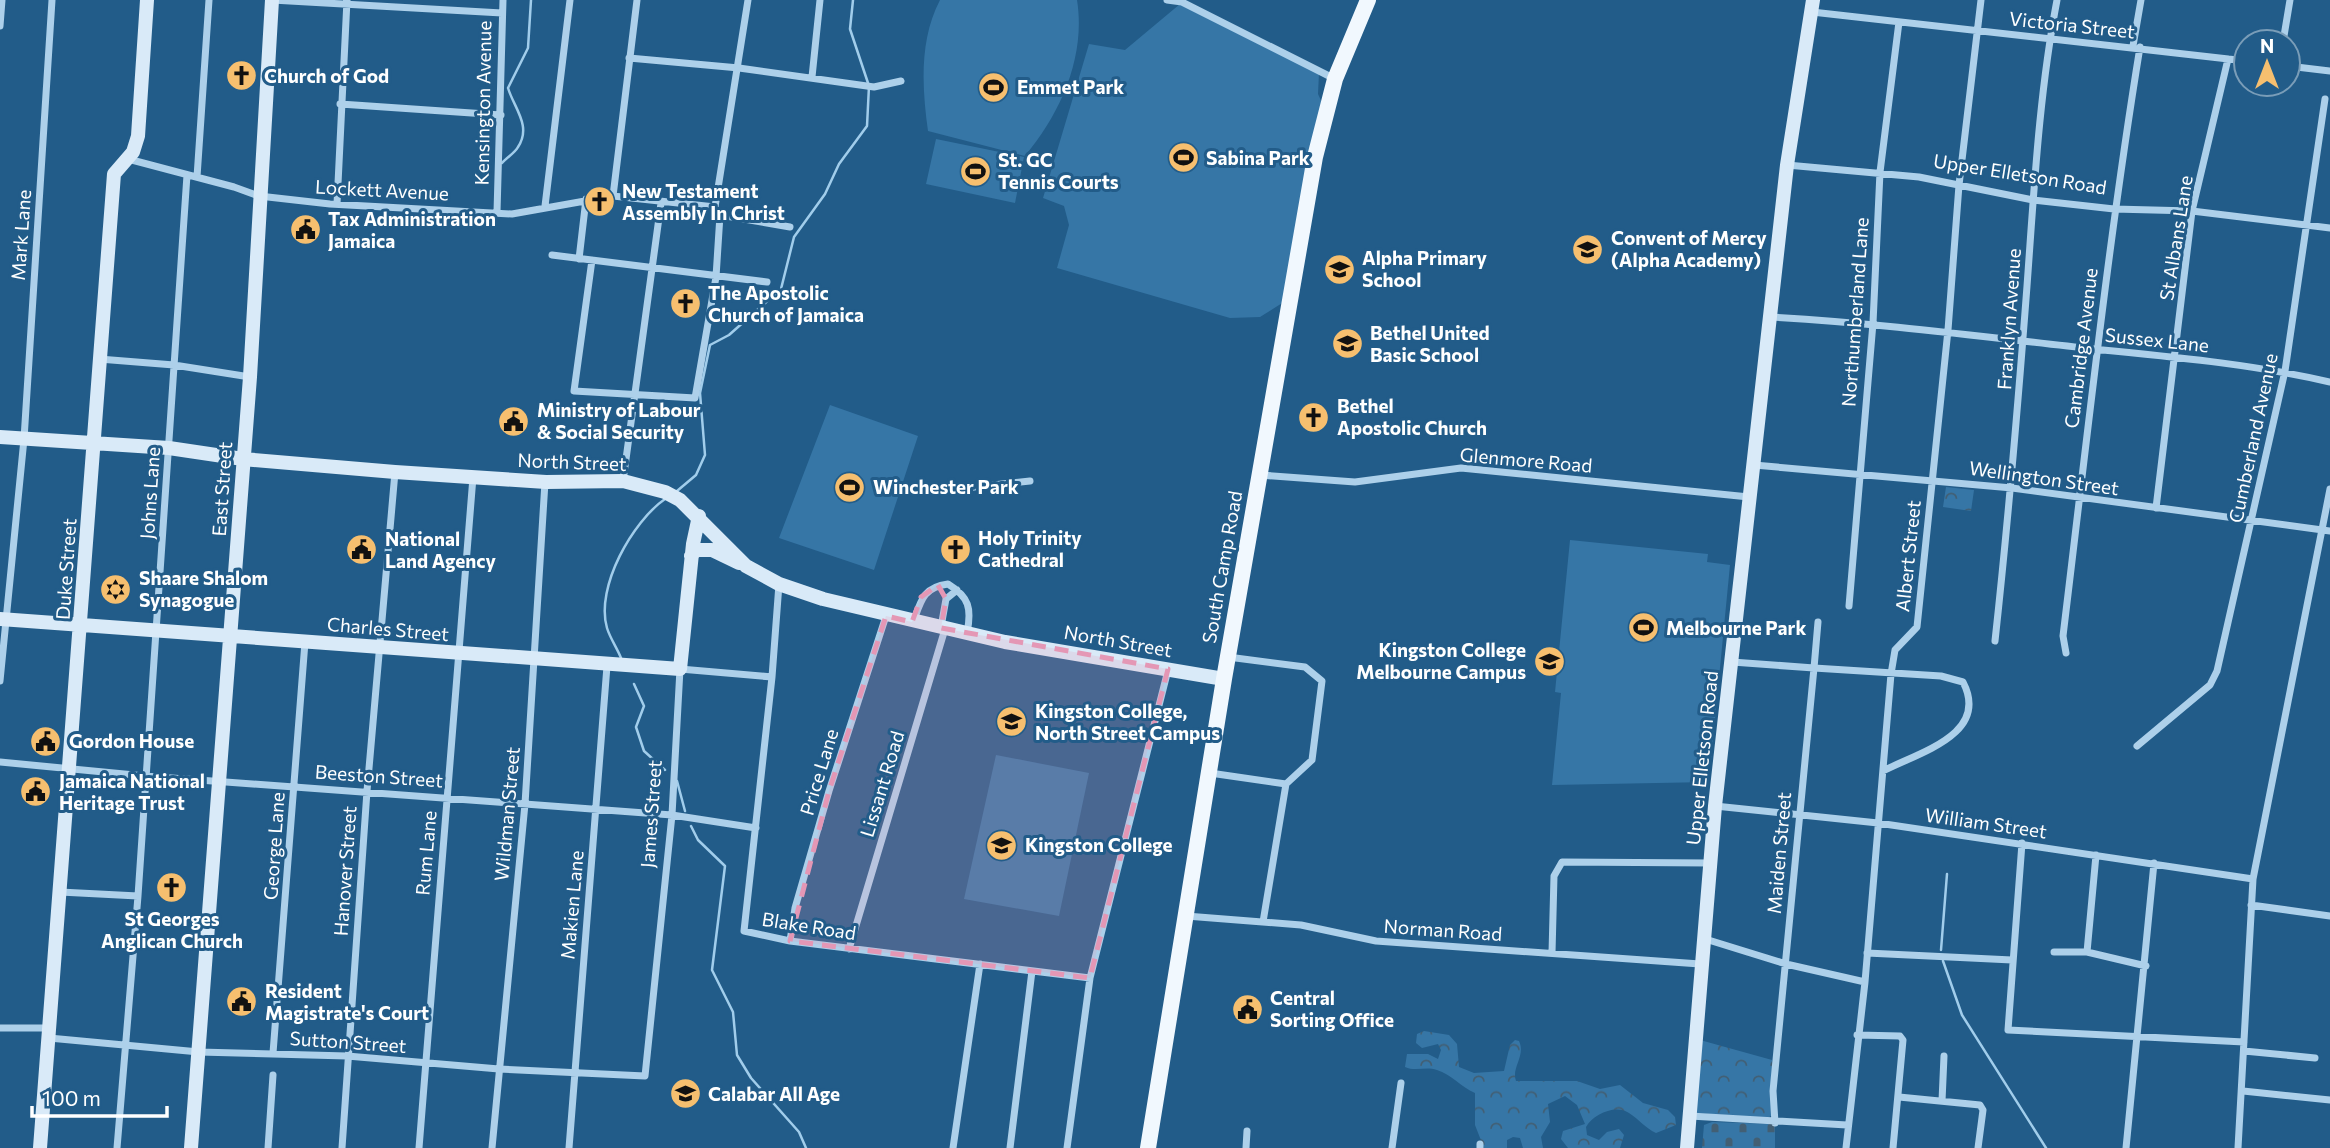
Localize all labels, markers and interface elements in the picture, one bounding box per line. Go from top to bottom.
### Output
street label: Victoria Street [2008,6,2136,43]
street label: Kensington Avenue [470,21,495,185]
north arrow [2232,28,2302,98]
text: N [2260,34,2274,57]
church icon: Church of God [224,59,258,93]
place label: Church of God [264,64,389,87]
sports icon: Emmet Park [977,70,1011,104]
place label: Emmet Park [1017,75,1124,98]
sports icon: Sabina Park [1166,141,1200,175]
place label: Sabina Park [1206,146,1310,169]
place label: St. GC Tennis Courts [998,148,1119,193]
street label: Upper Elletson Road [1932,148,2108,199]
sports icon: St. GC Tennis Courts [958,154,992,188]
street label: St Albans Lane [2154,174,2197,302]
street label: Lockett Avenue [315,175,450,204]
place label: New Testament Assembly In Christ [622,179,785,224]
church icon: New Testament Assembly In Christ [582,185,616,219]
street label: Mark Lane [6,189,35,281]
place label: Tax Administration Jamaica [328,207,496,252]
public building icon: Tax Administration Jamaica [288,213,322,247]
street label: Northumberland Lane [1836,216,1873,408]
place label: Convent of Mercy (Alpha Academy) [1611,226,1767,271]
school or university icon: Convent of Mercy (Alpha Academy) [1571,232,1605,266]
place label: Alpha Primary School [1362,246,1488,291]
street label: Franklyn Avenue [1992,247,2025,390]
school or university icon: Alpha Primary School [1322,252,1356,286]
street label: Cambridge Avenue [2059,266,2102,429]
place label: The Apostolic Church of Jamaica [708,281,864,326]
church icon: The Apostolic Church of Jamaica [668,287,702,321]
place label: Bethel United Basic School [1370,321,1490,366]
street label: Sussex Lane [2104,323,2210,356]
school or university icon: Bethel United Basic School [1330,327,1364,361]
street label: Cumberland Avenue [2223,351,2282,525]
place label: Bethel Apostolic Church [1337,394,1487,439]
place label: Ministry of Labour & Social Security [537,398,701,443]
church icon: Bethel Apostolic Church [1297,400,1331,434]
public building icon: Ministry of Labour & Social Security [497,404,531,438]
street label: East Street [207,441,236,537]
street label: Glenmore Road [1459,442,1593,477]
street label: Johns Lane [135,446,164,540]
street label: North Street [517,448,627,475]
street label: Wellington Street [1968,456,2121,499]
sports icon: Winchester Park [833,470,867,504]
place label: Winchester Park [873,475,1019,498]
street label: South Camp Road [1197,489,1246,645]
street label: Albert Street [1890,499,1925,613]
street label: Duke Street [50,517,81,621]
place label: Holy Trinity Cathedral [978,526,1082,571]
place label: National Land Agency [385,527,496,572]
church icon: Holy Trinity Cathedral [938,532,972,566]
public building icon: National Land Agency [345,533,379,567]
place label: Shaare Shalom Synagogue [139,566,268,611]
synagogue icon: Shaare Shalom Synagogue [99,572,133,606]
sports icon: Melbourne Park [1626,611,1660,645]
street label: Charles Street [326,612,450,645]
place label: Melbourne Park [1666,616,1806,639]
street label: North Street [1062,620,1174,661]
place label: Kingston College Melbourne Campus [1356,638,1526,683]
school or university icon: Kingston College Melbourne Campus [1532,644,1566,678]
street label: Upper Elletson Road [1681,670,1722,846]
place label: Kingston College, North Street Campus [1035,699,1220,744]
school or university icon: Kingston College, North Street Campus [995,705,1029,739]
public building icon: Gordon House [29,724,63,758]
street label: Price Lane [794,726,843,818]
street label: Lissant Road [854,728,909,840]
place label: Gordon House [69,729,194,752]
street label: Wildman Street [489,746,524,882]
street label: James Street [635,759,666,869]
street label: Beeston Street [314,760,444,791]
place label: Jamaica National Heritage Trust [59,769,205,814]
public building icon: Jamaica National Heritage Trust [19,775,53,809]
street label: George Lane [258,791,289,901]
street label: Maiden Street [1762,791,1795,915]
street label: William Street [1924,803,2049,842]
street label: Hanover Street [328,805,361,937]
street label: Rum Lane [410,810,441,896]
school or university icon: Kingston College [985,828,1019,862]
place label: Kingston College [1025,833,1173,856]
street label: Makien Lane [555,849,588,960]
church icon: St Georges Anglican Church [155,871,189,905]
place label: St Georges Anglican Church [101,907,243,952]
street label: Blake Road [760,907,858,944]
street label: Norman Road [1383,914,1503,945]
place label: Resident Magistrate's Court [265,979,429,1024]
public building icon: Resident Magistrate's Court [225,985,259,1019]
place label: Central Sorting Office [1270,986,1394,1031]
public building icon: Central Sorting Office [1230,992,1264,1026]
street label: Sutton Street [289,1026,407,1057]
scale bar [32,1074,166,1118]
school or university icon: Calabar All Age [668,1077,702,1111]
place label: Calabar All Age [708,1082,840,1105]
text: 100 m [42,1085,101,1110]

